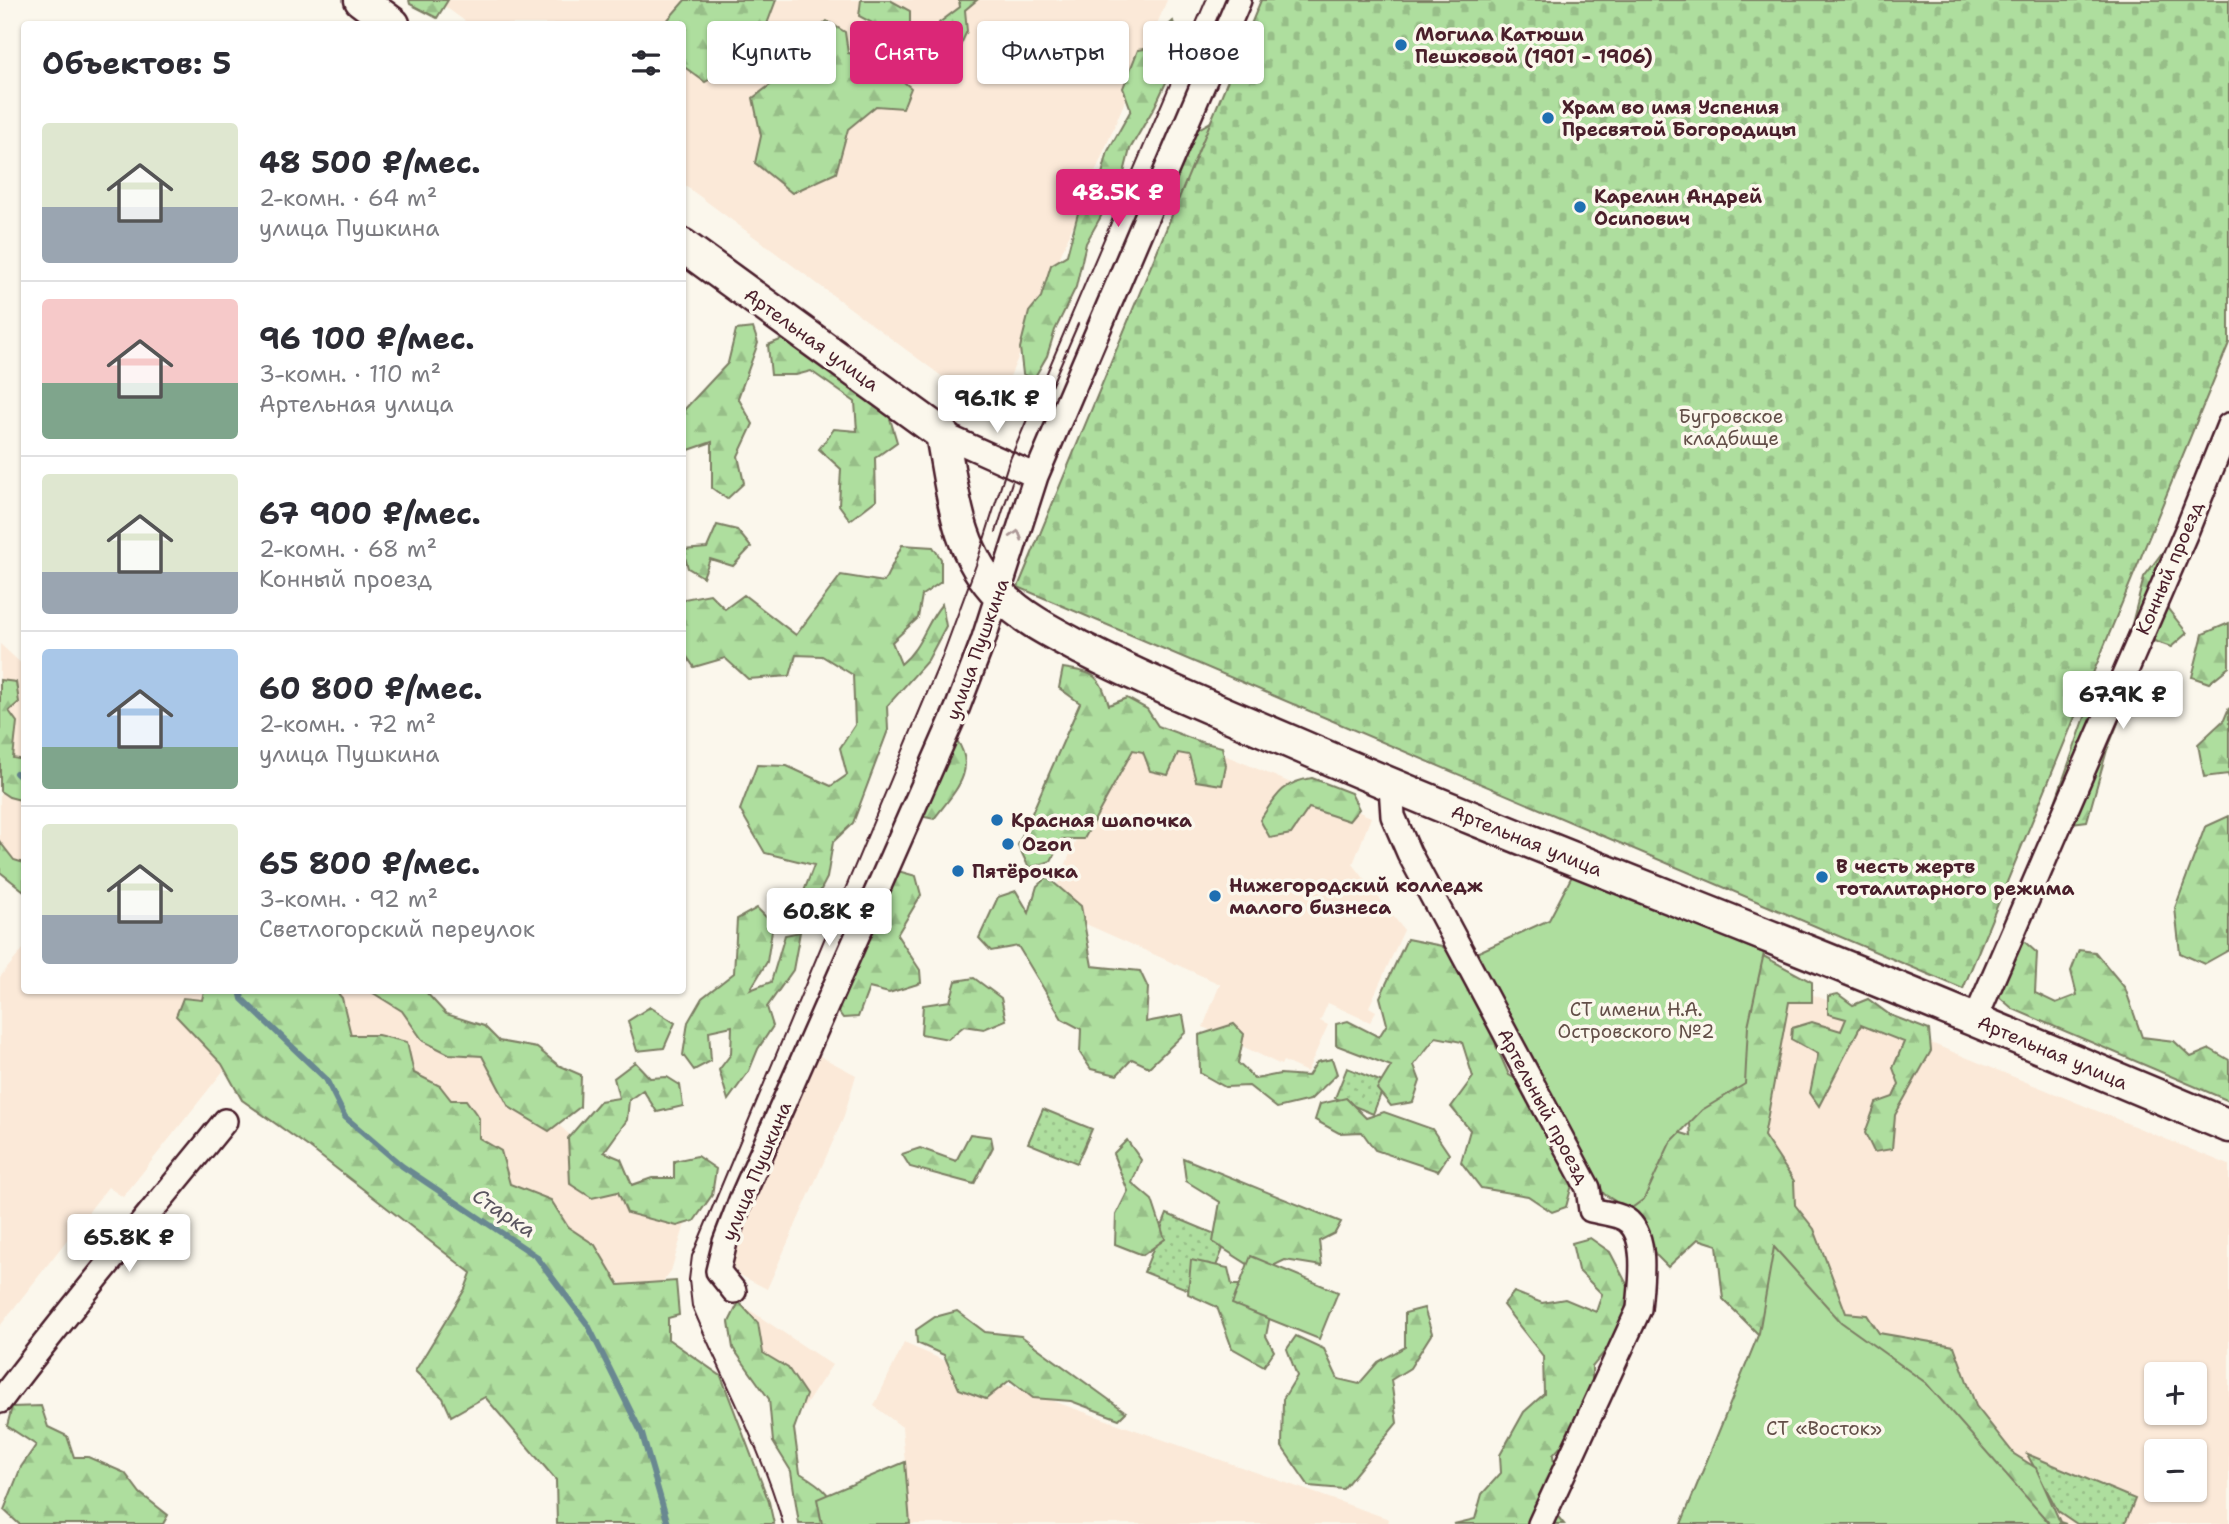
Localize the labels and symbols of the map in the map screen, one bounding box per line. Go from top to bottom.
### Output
place label: Могила Катюши Пешковой (1901 - 1906) [1415,22,1653,69]
marker: Могила Катюши Пешковой (1901 - 1906) [1393,37,1409,53]
place label: Храм во имя Успения Пресвятой Богородицы [1562,95,1796,142]
marker: Храм во имя Успения Пресвятой Богородицы [1540,110,1556,126]
pin: 48.5K ₽ [1053,170,1183,229]
place label: Карелин Андрей Осипович [1594,184,1762,231]
marker: Карелин Андрей Осипович [1572,199,1588,215]
street label: Артельная улица [739,282,884,397]
pin: 96.1K ₽ [932,376,1062,435]
park label: Бугровское кладбище [1679,404,1783,451]
street label: Конный проезд [2130,497,2209,639]
one-way arrow [1009,529,1024,541]
street label: улица Пушкина [940,575,1015,724]
pin: 67.9K ₽ [2058,672,2188,731]
street label: Артельная улица [1448,799,1606,882]
place label: Красная шапочка [1011,808,1192,833]
marker: Красная шапочка [989,812,1005,828]
place label: Ozon [1022,832,1072,857]
marker: Ozon [1000,836,1016,852]
place label: В честь жертв тоталитарного режима [1836,854,2075,901]
place label: Пятёрочка [972,859,1078,884]
marker: Пятёрочка [950,863,966,879]
marker: В честь жертв тоталитарного режима [1814,869,1830,885]
place label: Нижегородский колледж малого бизнеса [1229,873,1483,920]
pin: 60.8K ₽ [764,888,894,948]
marker: Нижегородский колледж малого бизнеса [1207,888,1223,904]
park label: СТ имени Н.А. Островского №2 [1558,997,1714,1044]
street label: Артельная улица [1974,1010,2132,1095]
street label: Артельный проезд [1492,1024,1595,1188]
street label: улица Пушкина [716,1098,797,1245]
water label: Старка [467,1182,541,1244]
pin: 65.8K ₽ [64,1214,194,1274]
park label: СТ «Восток» [1766,1416,1882,1441]

